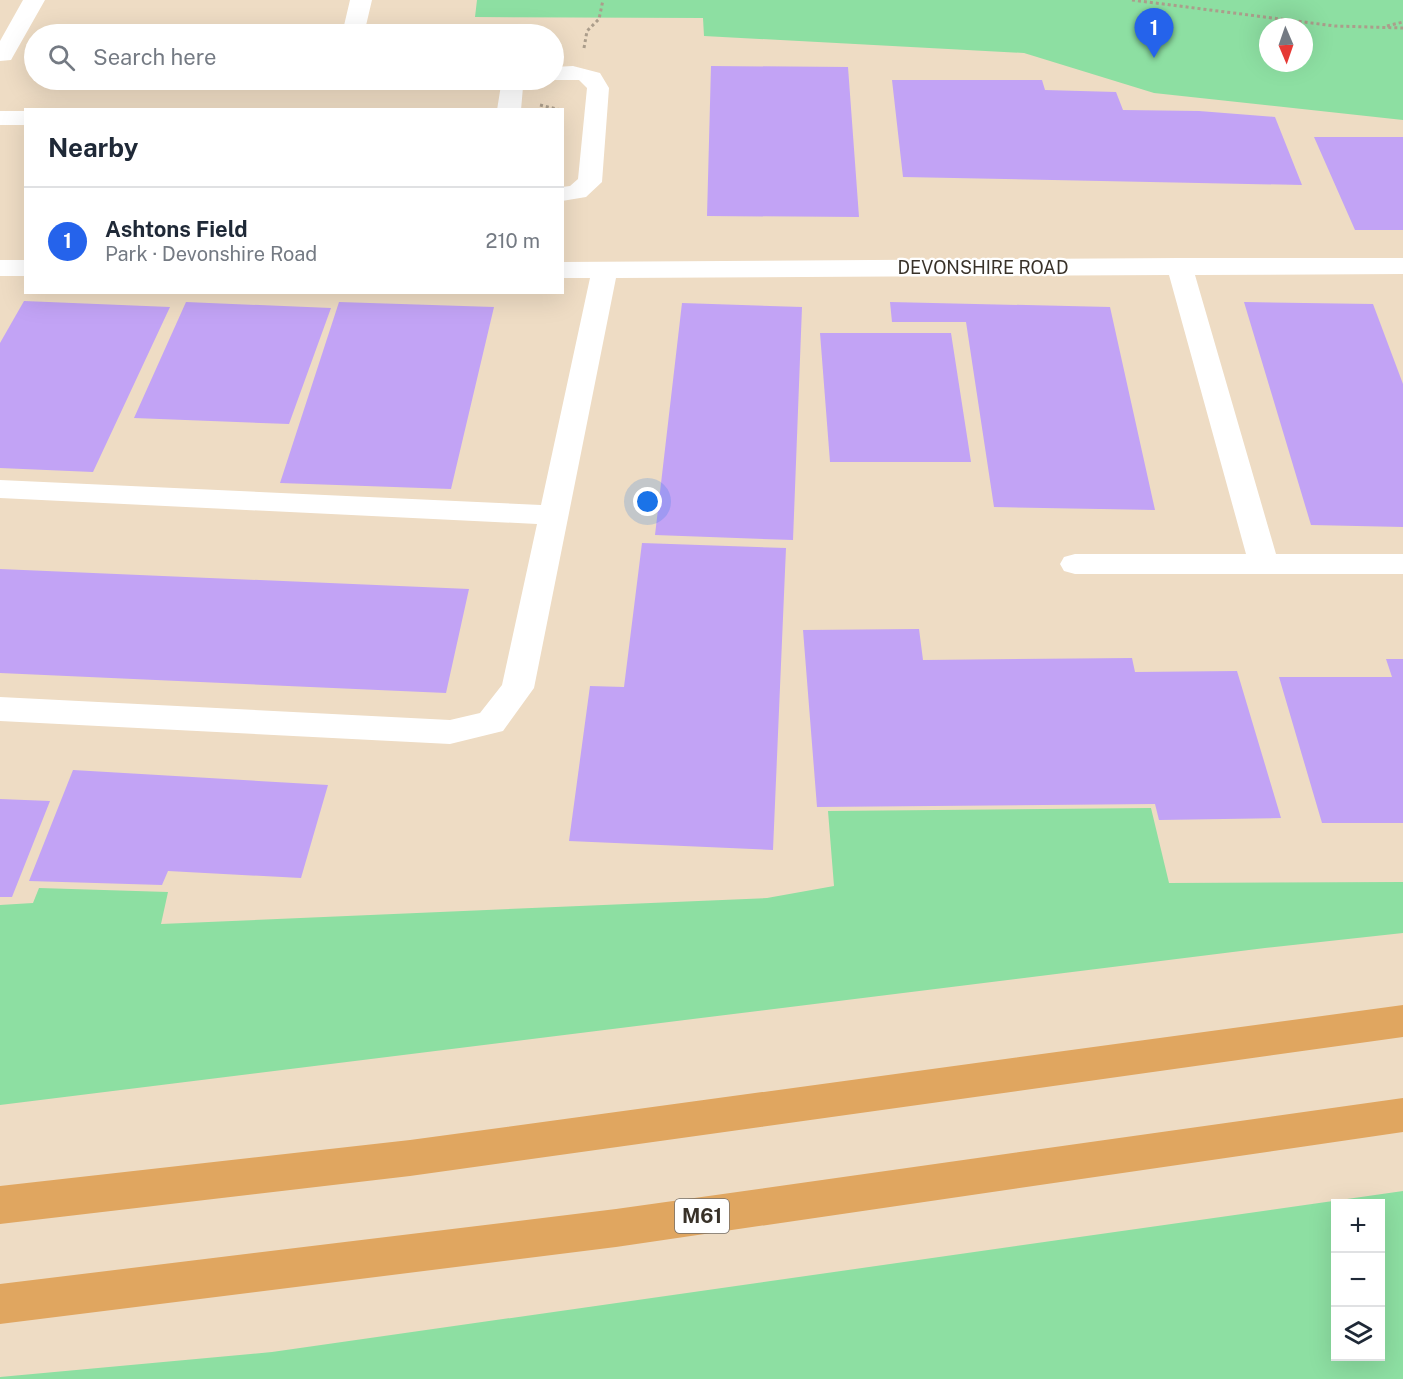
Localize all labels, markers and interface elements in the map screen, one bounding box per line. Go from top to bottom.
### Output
pin: 1 [1134,8,1174,58]
north arrow [1259,18,1313,72]
search box [24,24,564,90]
icon: search [45,41,78,74]
text: Search here [93,44,217,70]
text: Nearby [48,132,138,163]
text: Ashtons Field [105,216,248,242]
text: 1 [63,229,72,253]
text: 210 m [486,229,540,253]
text: Park · Devonshire Road [105,242,317,266]
street label: DEVONSHIRE ROAD [898,257,1068,278]
your location [633,487,662,516]
road number: M61 [675,1199,729,1233]
map controls [1331,1199,1385,1361]
button: + [1331,1199,1385,1253]
button: − [1331,1253,1385,1307]
button: layers [1331,1307,1385,1361]

